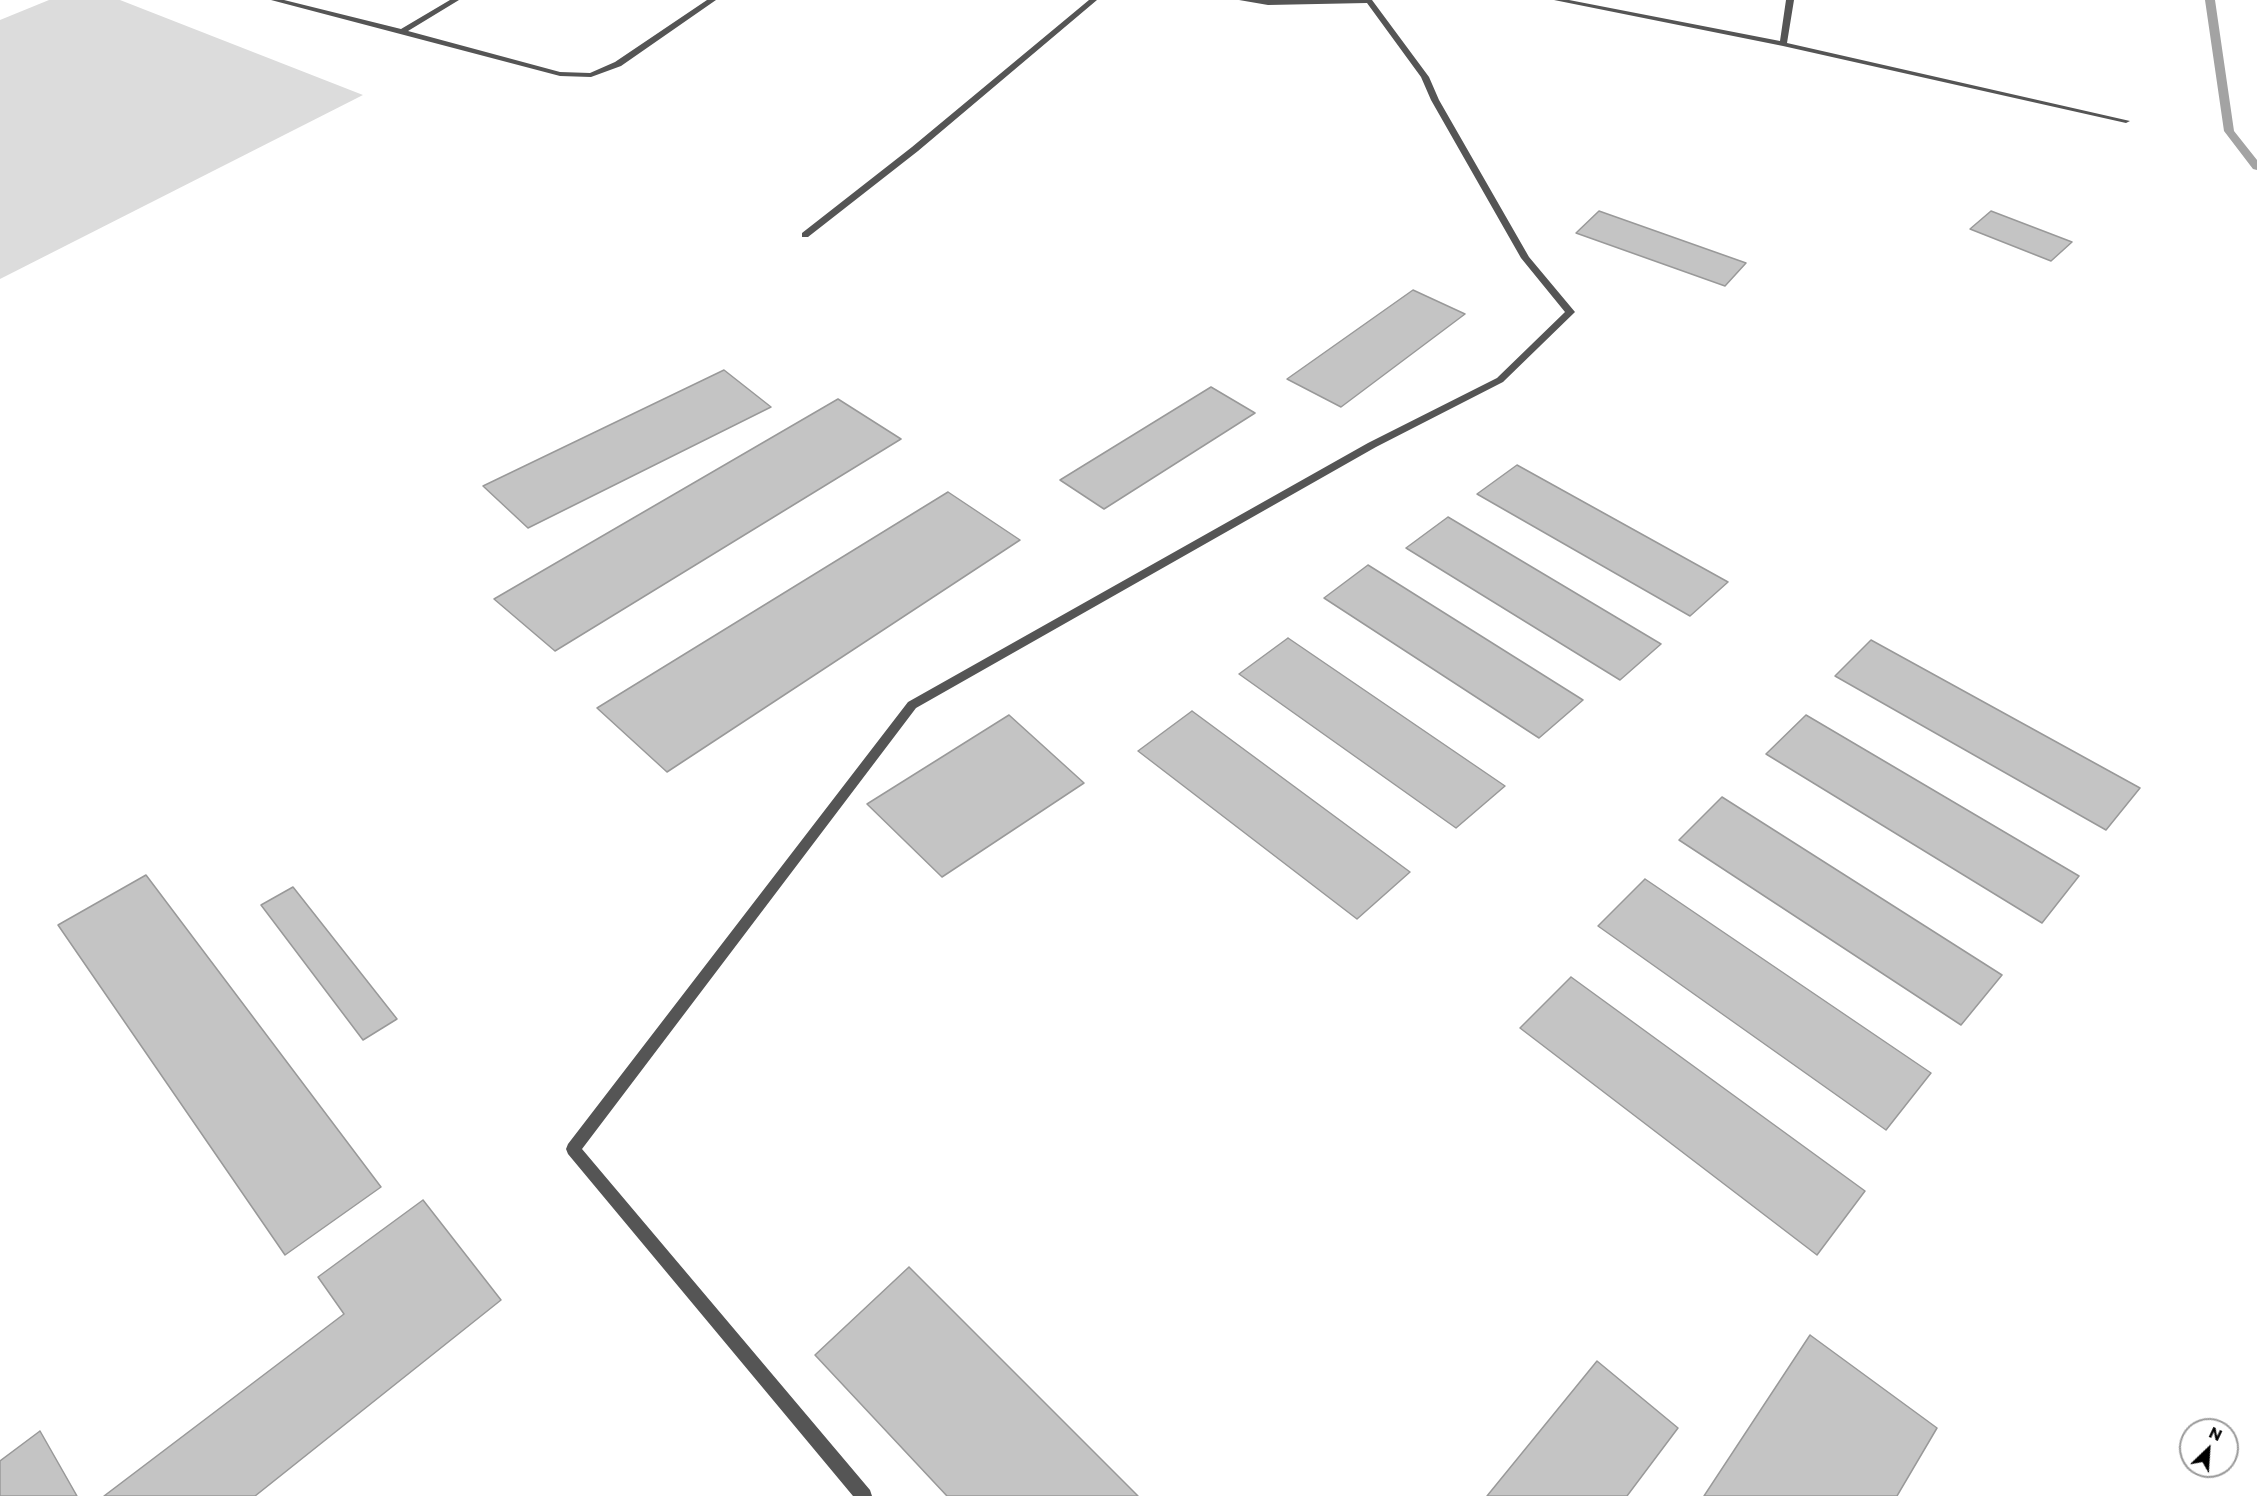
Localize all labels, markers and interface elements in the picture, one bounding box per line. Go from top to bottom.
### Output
north arrow [2179,1418,2239,1478]
text: N [2207,1422,2225,1444]

